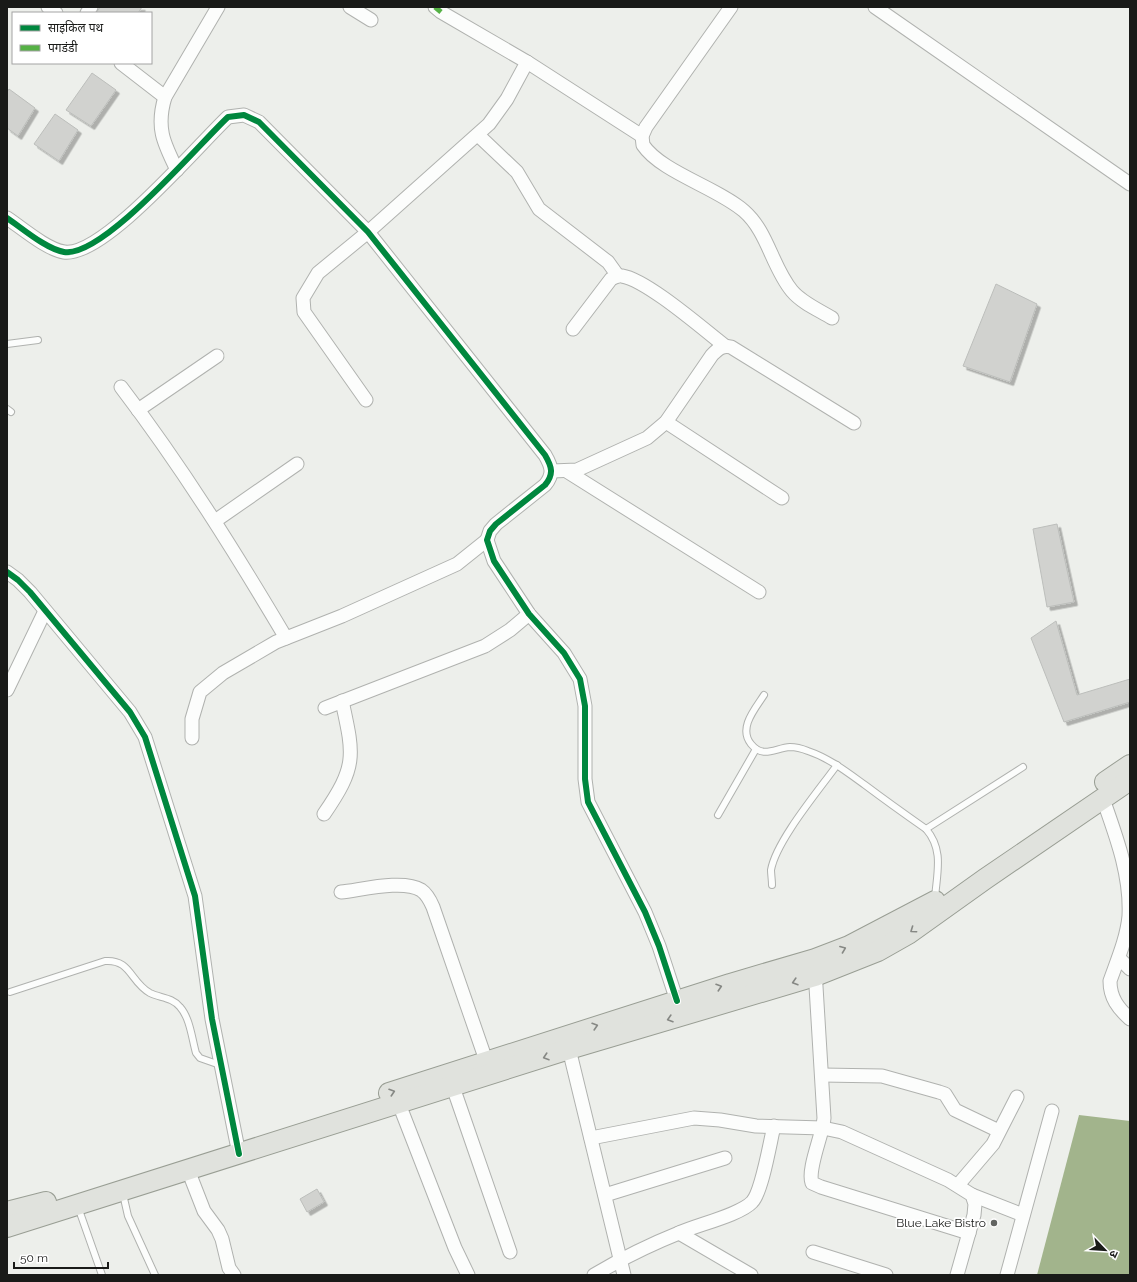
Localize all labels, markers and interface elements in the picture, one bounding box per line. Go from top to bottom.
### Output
legend [12,12,152,64]
text: साइकिल पथ [48,20,103,35]
text: पगडंडी [48,40,78,55]
one-way arrow [911,925,918,932]
one-way arrow [840,945,847,953]
one-way arrow [792,977,799,986]
one-way arrow [716,983,723,992]
one-way arrow [667,1014,674,1023]
one-way arrow [592,1022,599,1031]
one-way arrow [543,1052,550,1061]
one-way arrow [388,1088,395,1097]
place label: Blue Lake Bistro [896,1216,986,1230]
marker: Blue Lake Bistro [989,1218,999,1228]
north arrow [1085,1230,1125,1270]
scale bar [14,1244,108,1270]
text: उ [1106,1248,1121,1260]
text: 50 m [20,1251,48,1265]

